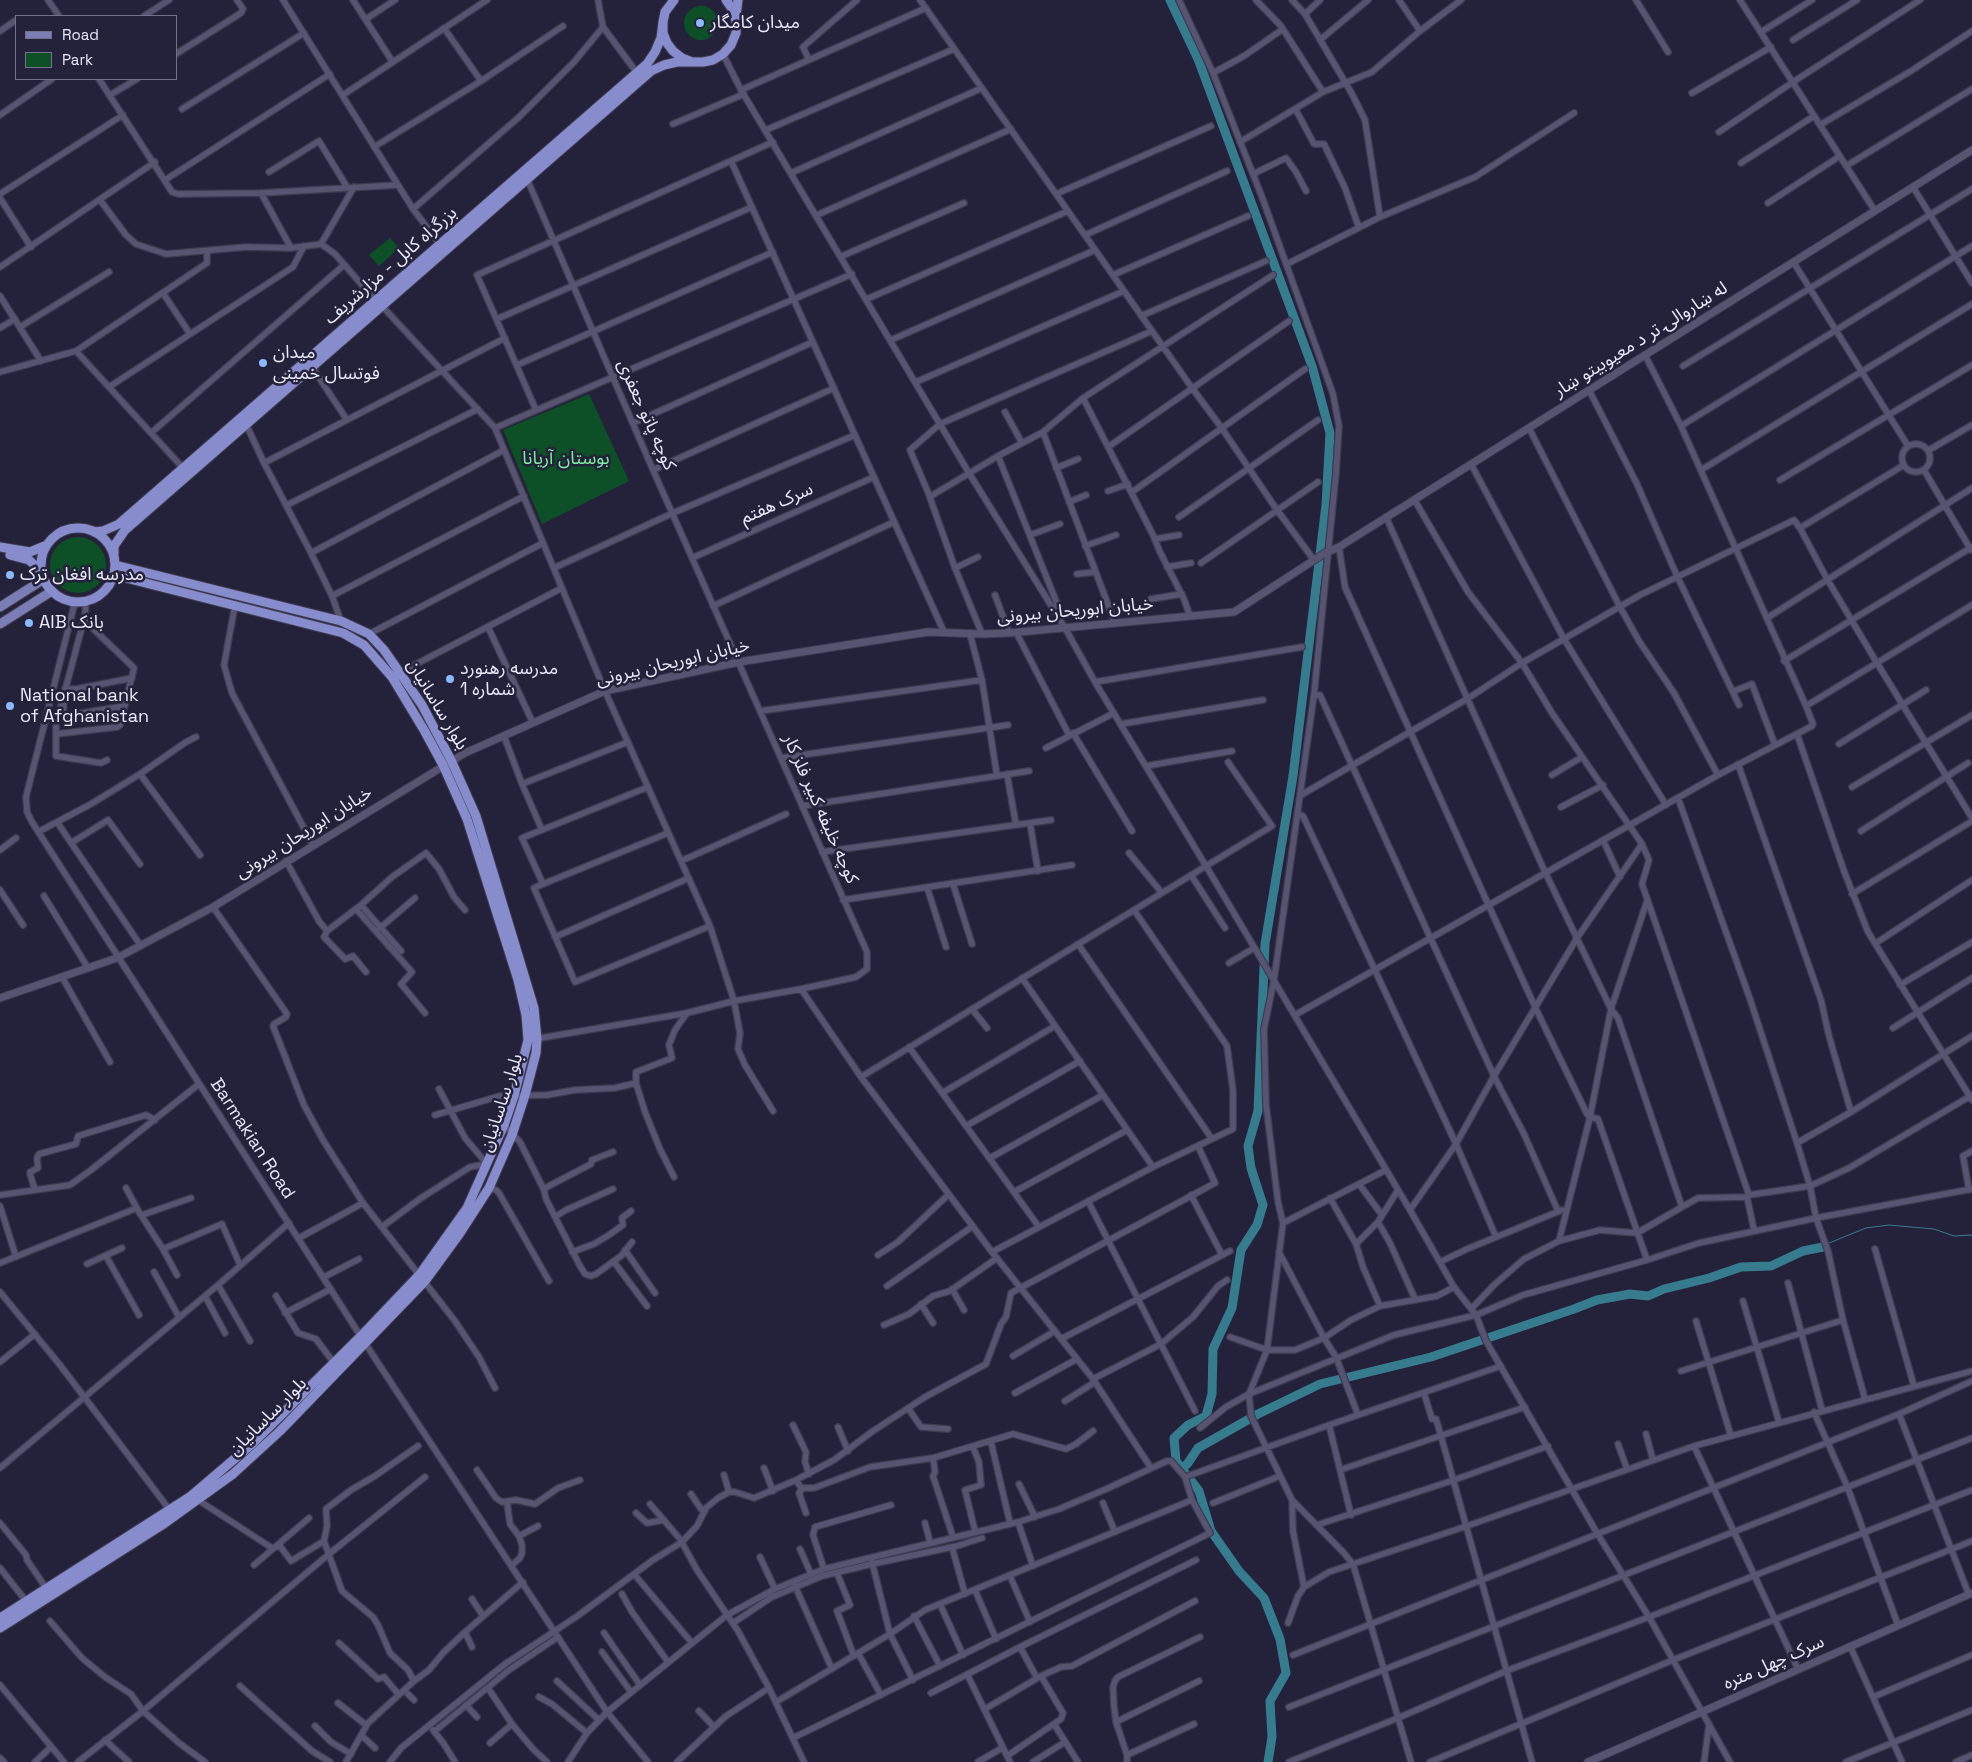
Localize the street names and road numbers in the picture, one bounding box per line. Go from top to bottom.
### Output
street label: بزرگراه کابل - مزارشریف [320,203,462,329]
street label: له ښاروالۍ تر د معیوبیتو ښار [1550,278,1732,402]
street label: کوچه پاتو جعفری [612,356,680,474]
street label: سرک هفتم [737,478,817,530]
street label: خیابان ابوریحان بیرونی [996,593,1154,629]
street label: خیابان ابوریحان بیرونی [594,635,752,691]
street label: بلوار ساسانیان [401,656,473,754]
street label: کوچه خلیفه کبیر فلز کار [777,731,863,887]
street label: خیابان ابوریحان بیرونی [232,782,376,884]
street label: بلوار ساسانیان [476,1051,528,1155]
street label: Barmakian Road [205,1075,299,1203]
street label: بلوار ساسانیان [224,1373,312,1461]
street label: سرک چهل متره [1720,1631,1828,1695]

